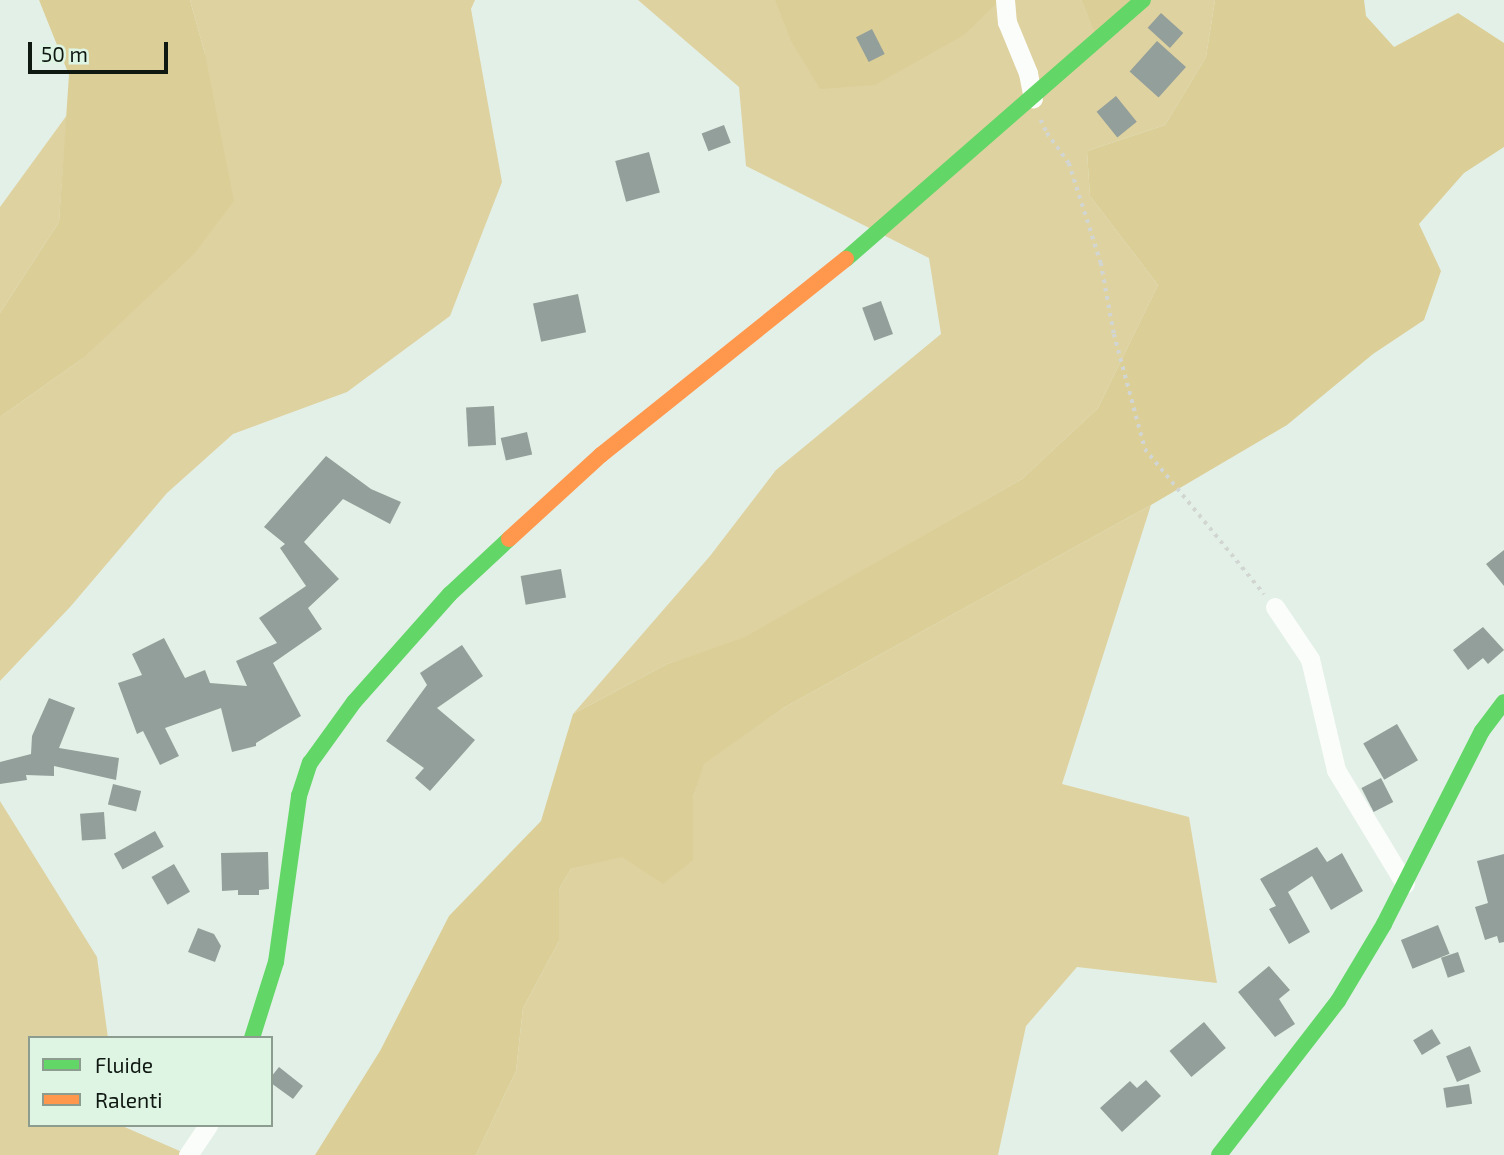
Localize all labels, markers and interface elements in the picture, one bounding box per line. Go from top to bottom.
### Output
scale bar [32,28,172,72]
text: 50 m [41,41,88,66]
legend [28,1036,273,1127]
text: Fluide [95,1052,153,1077]
text: Ralenti [95,1087,162,1112]

